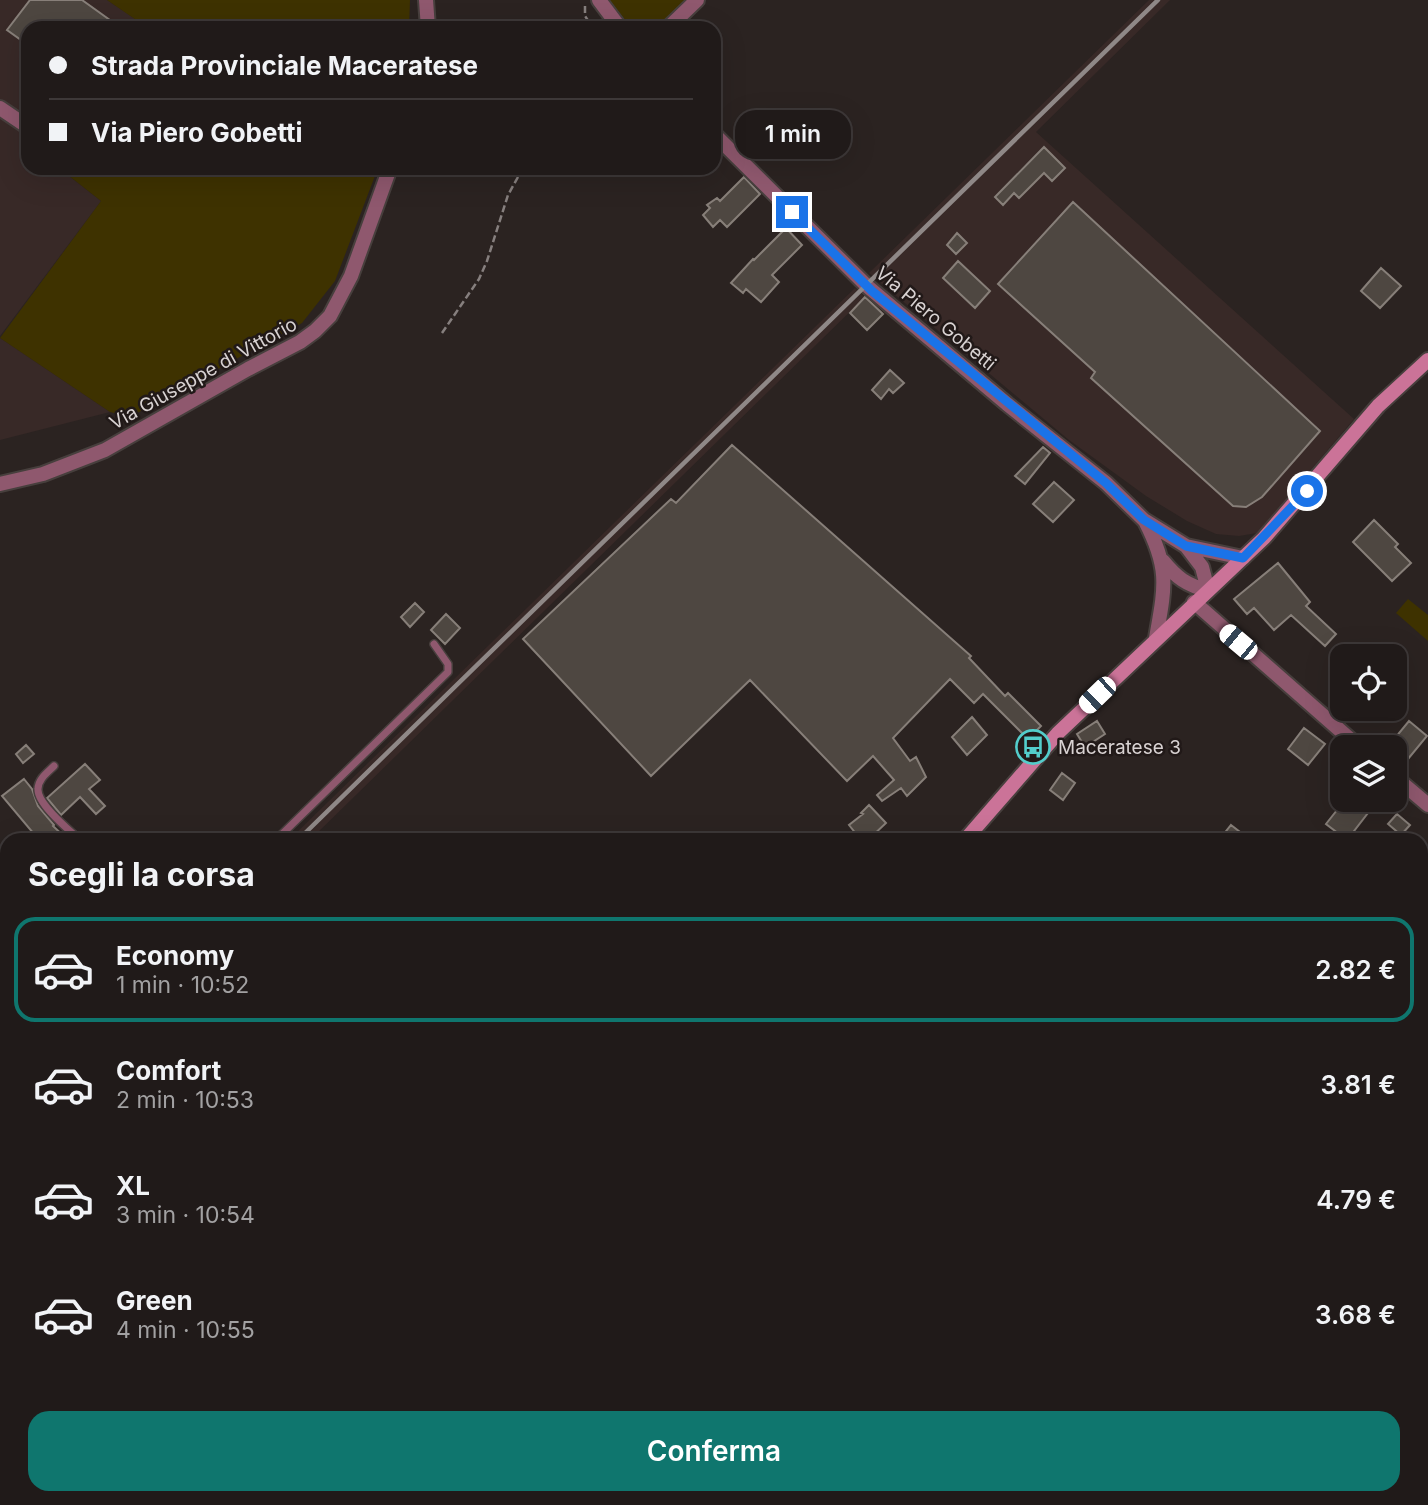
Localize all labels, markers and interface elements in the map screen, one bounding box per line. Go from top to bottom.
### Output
text: Strada Provinciale Maceratese [91,50,478,81]
callout: 1 min [734,110,850,160]
text: Via Piero Gobetti [91,117,303,148]
text: 1 min [765,120,821,148]
route end [776,196,808,228]
street label: Via Piero Gobetti [871,261,1001,375]
street label: Via Giuseppe di Vittorio [106,312,301,435]
route start [1291,475,1323,507]
car [1216,620,1261,664]
map controls [1330,644,1407,812]
button: locate [1330,644,1407,721]
car [1075,673,1120,717]
bus stop icon: Maceratese 3 [1014,728,1052,766]
button: layers [1330,735,1407,812]
place label: Maceratese 3 [1058,736,1181,759]
text: Scegli la corsa [28,855,255,894]
icon: car [32,938,95,1001]
text: Economy [116,940,234,971]
text: 2.82 € [1315,954,1396,985]
text: 1 min · 10:52 [116,971,249,999]
icon: car [32,1053,95,1116]
text: Comfort [116,1055,221,1086]
text: 3.81 € [1321,1069,1396,1100]
text: 2 min · 10:53 [116,1086,254,1114]
icon: car [32,1168,95,1231]
text: XL [116,1170,150,1201]
text: 4.79 € [1316,1184,1396,1215]
text: 3 min · 10:54 [116,1201,255,1229]
icon: car [32,1283,95,1346]
text: Green [116,1285,193,1316]
text: 3.68 € [1315,1299,1396,1330]
text: 4 min · 10:55 [116,1316,255,1344]
button: Conferma [28,1411,1400,1491]

